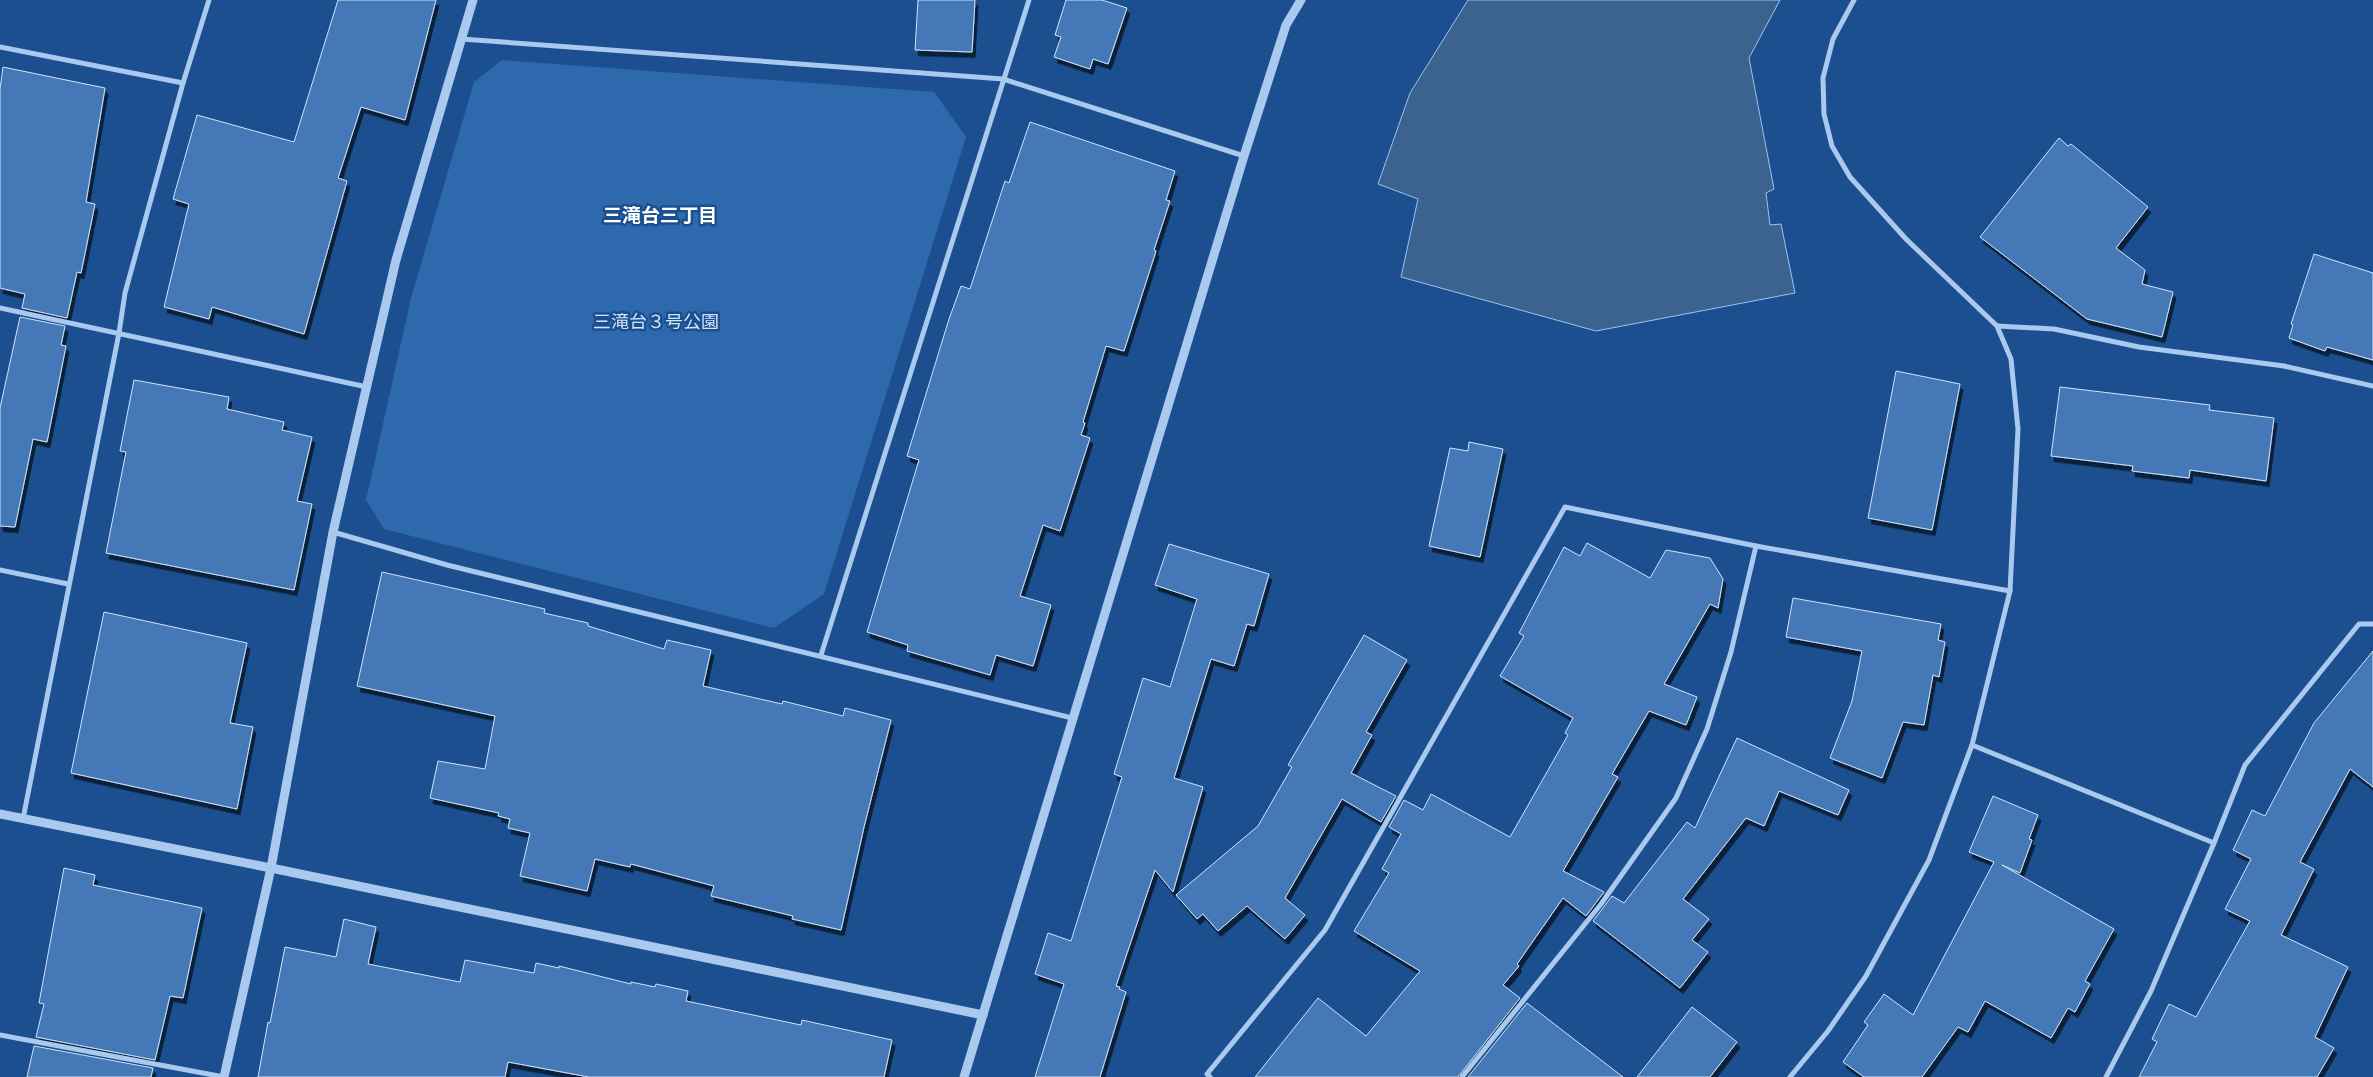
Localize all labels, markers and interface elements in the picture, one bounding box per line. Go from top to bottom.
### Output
district label: 三滝台三丁目 [603,204,717,227]
park label: 三滝台３号公園 [593,311,719,332]

